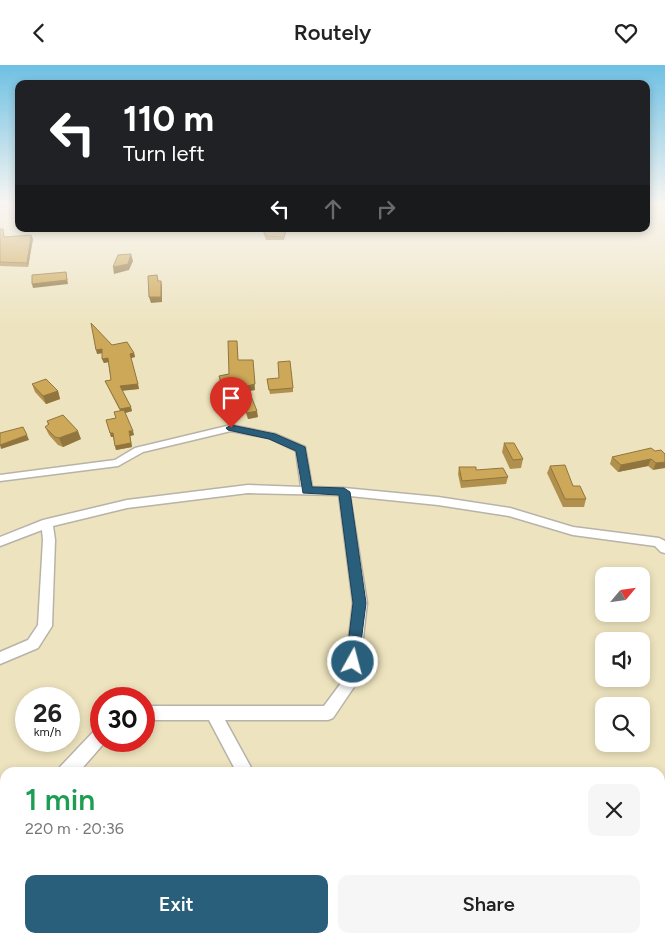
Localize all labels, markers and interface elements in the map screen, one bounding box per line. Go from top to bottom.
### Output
icon: back [25,19,53,47]
text: Routely [294,19,371,46]
icon: heart [612,19,640,47]
text: 110 m [123,98,214,140]
icon: left [40,100,105,165]
text: Turn left [123,140,205,167]
icon: left [266,195,294,223]
icon: ahead [319,195,347,223]
icon: right [372,195,400,223]
pin [210,377,252,428]
icon: arrive [217,384,245,412]
north arrow [595,567,650,623]
map controls [595,567,650,752]
button: sound [595,632,650,687]
position arrow [326,635,378,687]
speed limit sign: 30 [90,687,155,752]
button: search [595,697,650,752]
text: 26 [33,698,62,728]
text: km/h [34,725,61,739]
text: 1 min [25,781,95,818]
button: close [588,784,640,836]
text: 220 m · 20:36 [25,819,124,838]
button: Exit [25,875,328,933]
button: Share [338,875,640,933]

